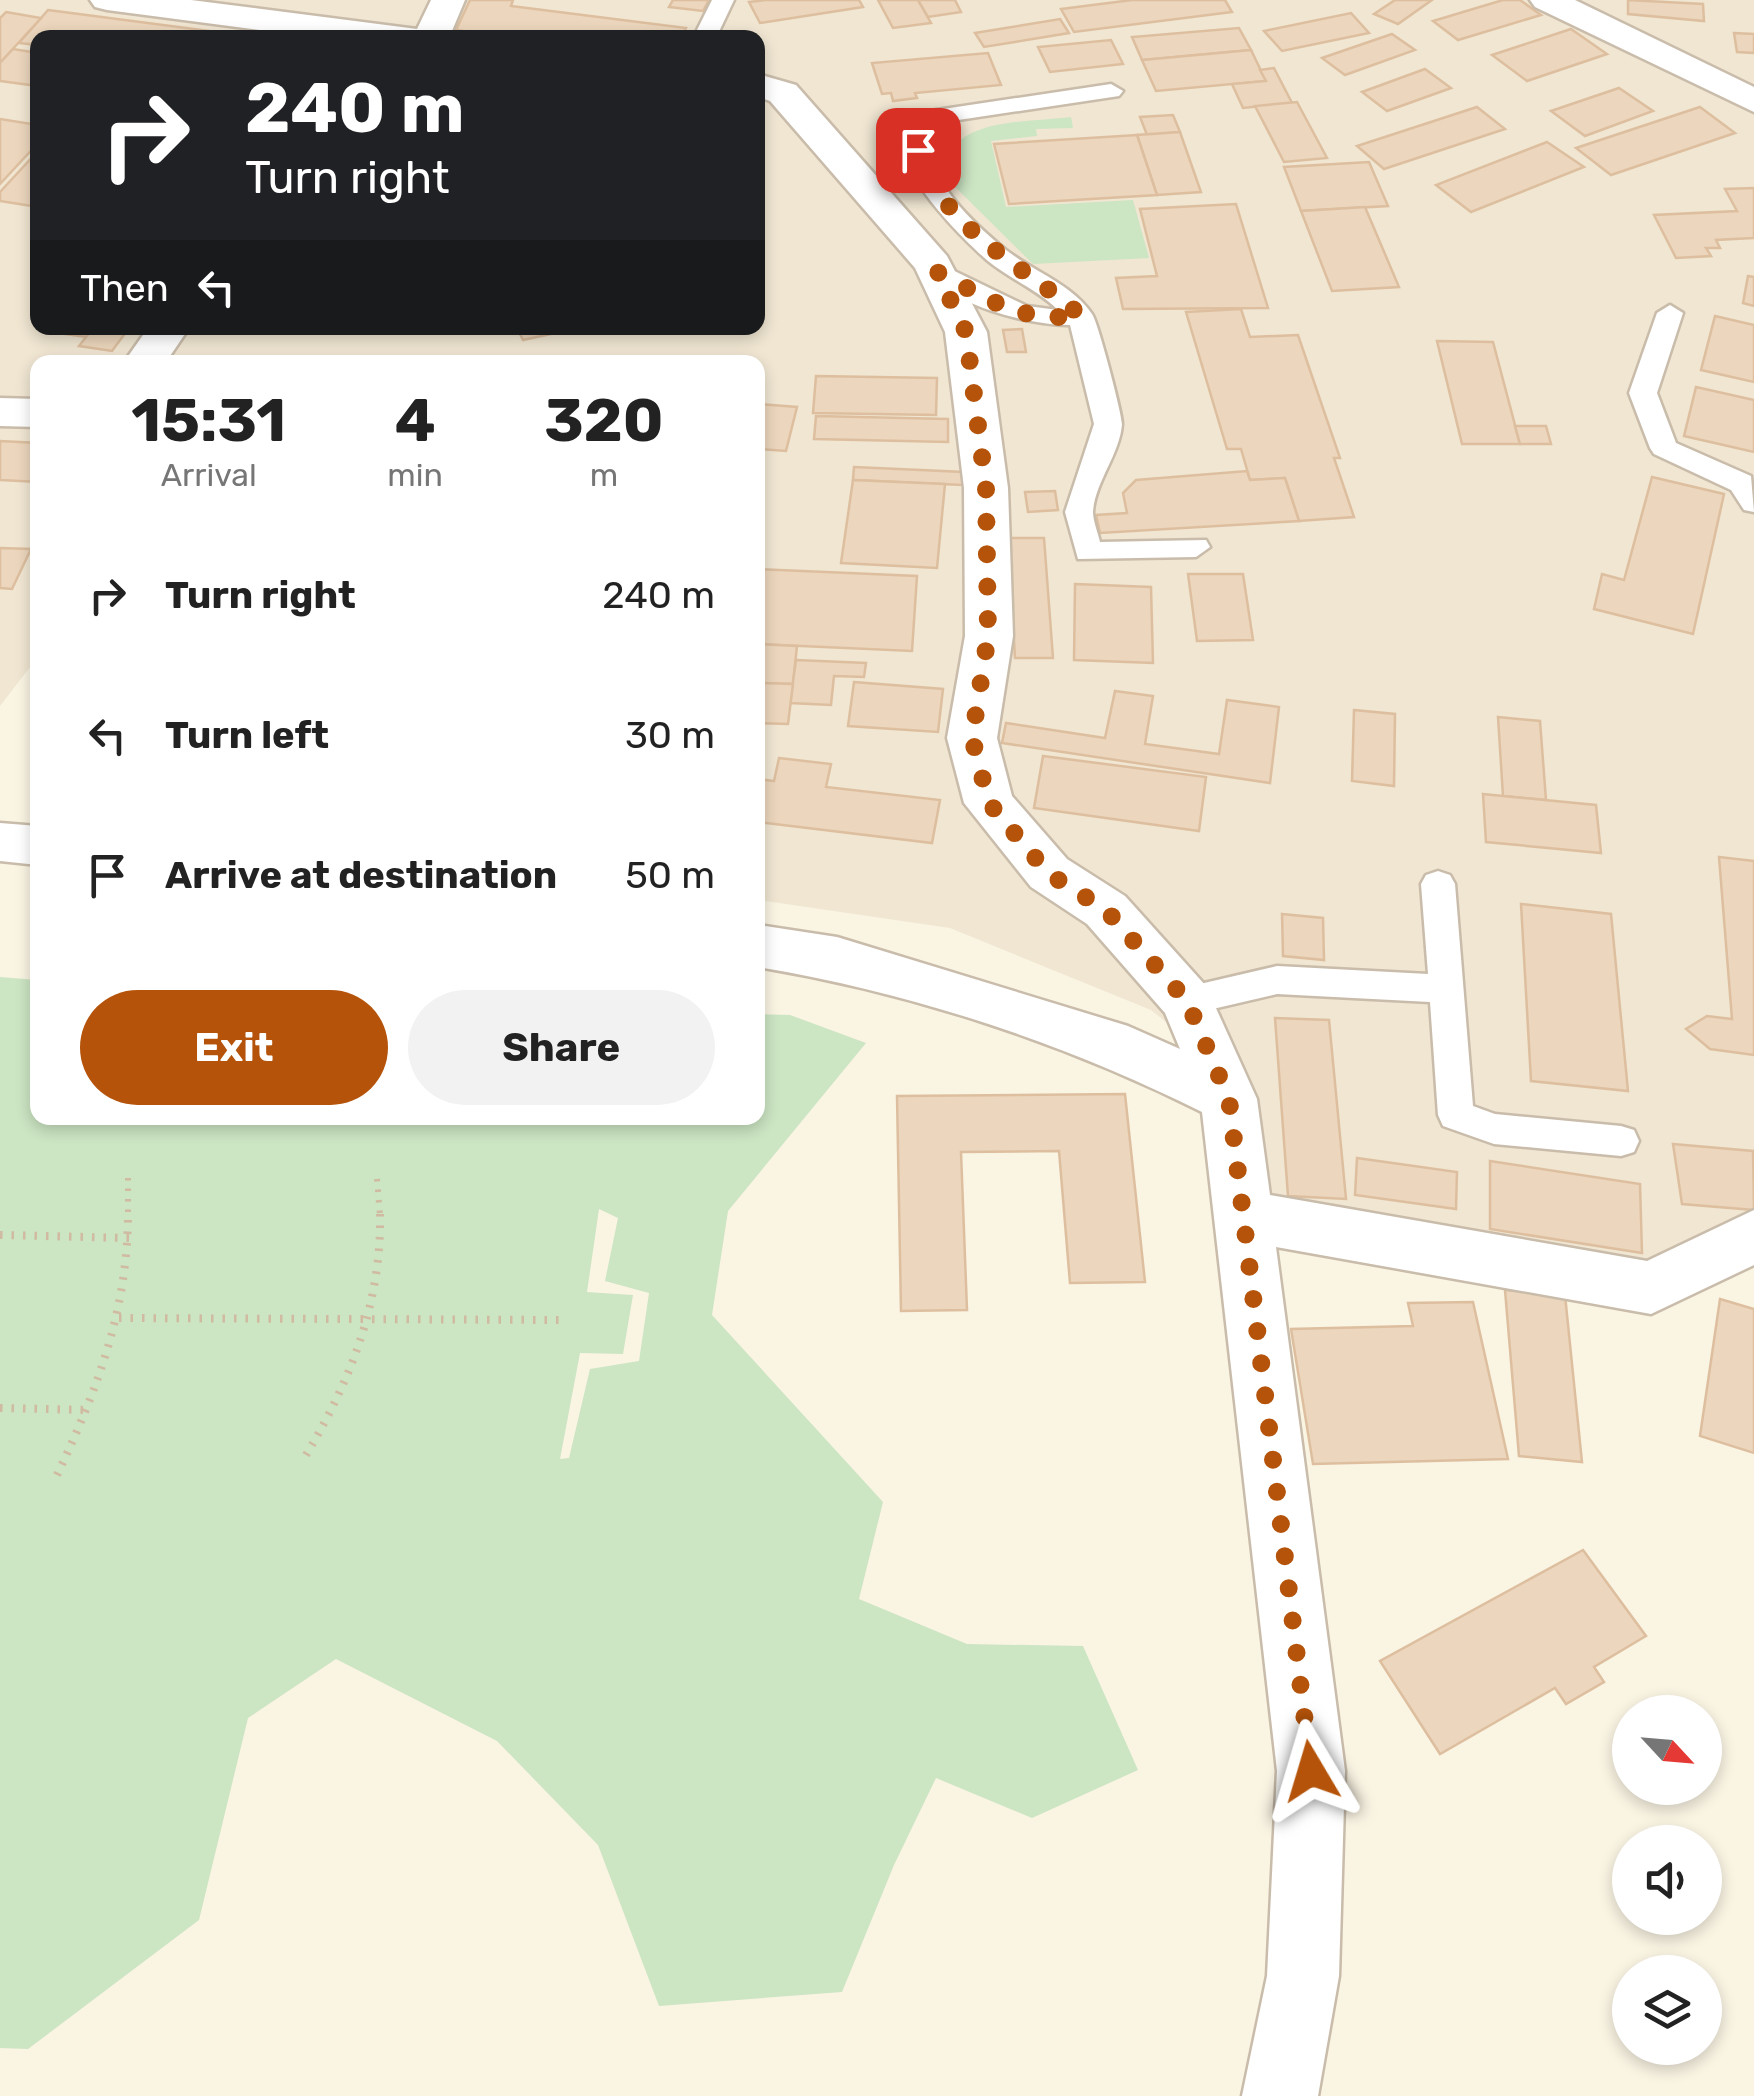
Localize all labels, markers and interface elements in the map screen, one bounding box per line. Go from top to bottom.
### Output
text: 240 m [245,67,465,150]
icon: right [80,70,210,200]
pin [876,108,961,193]
icon: arrive [891,123,946,178]
text: Turn right [245,151,449,204]
icon: left [189,260,244,315]
text: Then [80,265,169,311]
text: 15:31 [131,385,286,456]
text: 4 [395,385,436,456]
text: 320 [544,385,664,456]
text: Arrival [161,456,257,494]
text: min [387,456,443,494]
text: m [590,456,618,494]
icon: right [80,568,135,623]
text: Turn right [165,572,356,618]
text: 240 m [602,572,715,618]
icon: left [80,708,135,763]
text: Turn left [165,712,329,758]
text: 30 m [625,712,715,758]
icon: arrive [80,848,135,903]
text: Arrive at destination [165,852,557,898]
text: 50 m [625,852,715,898]
button: Exit [80,990,388,1105]
button: Share [408,990,715,1105]
north arrow [1612,1695,1722,1805]
map controls [1612,1695,1722,2065]
position arrow [1259,1719,1363,1823]
button: sound [1612,1825,1722,1935]
button: layers [1612,1955,1722,2065]

